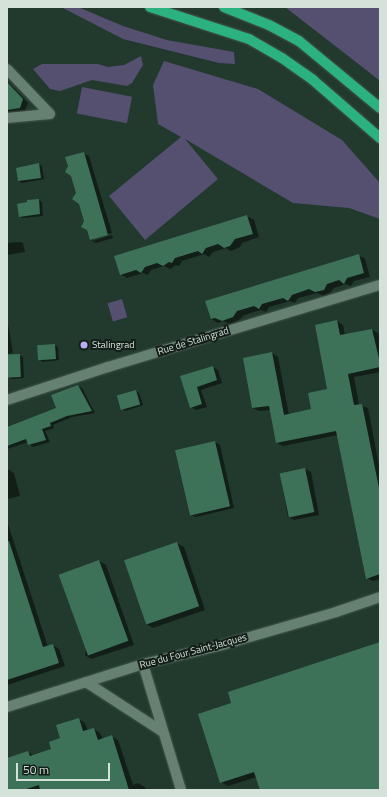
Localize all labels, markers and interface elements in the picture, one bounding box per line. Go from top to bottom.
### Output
street label: Rue de Stalingrad [156,324,230,358]
place label: Stalingrad [92,339,135,351]
marker: Stalingrad [79,340,89,350]
street label: Rue du Four Saint-Jacques [138,631,248,671]
scale bar [18,755,112,781]
text: 50 m [23,760,49,779]

